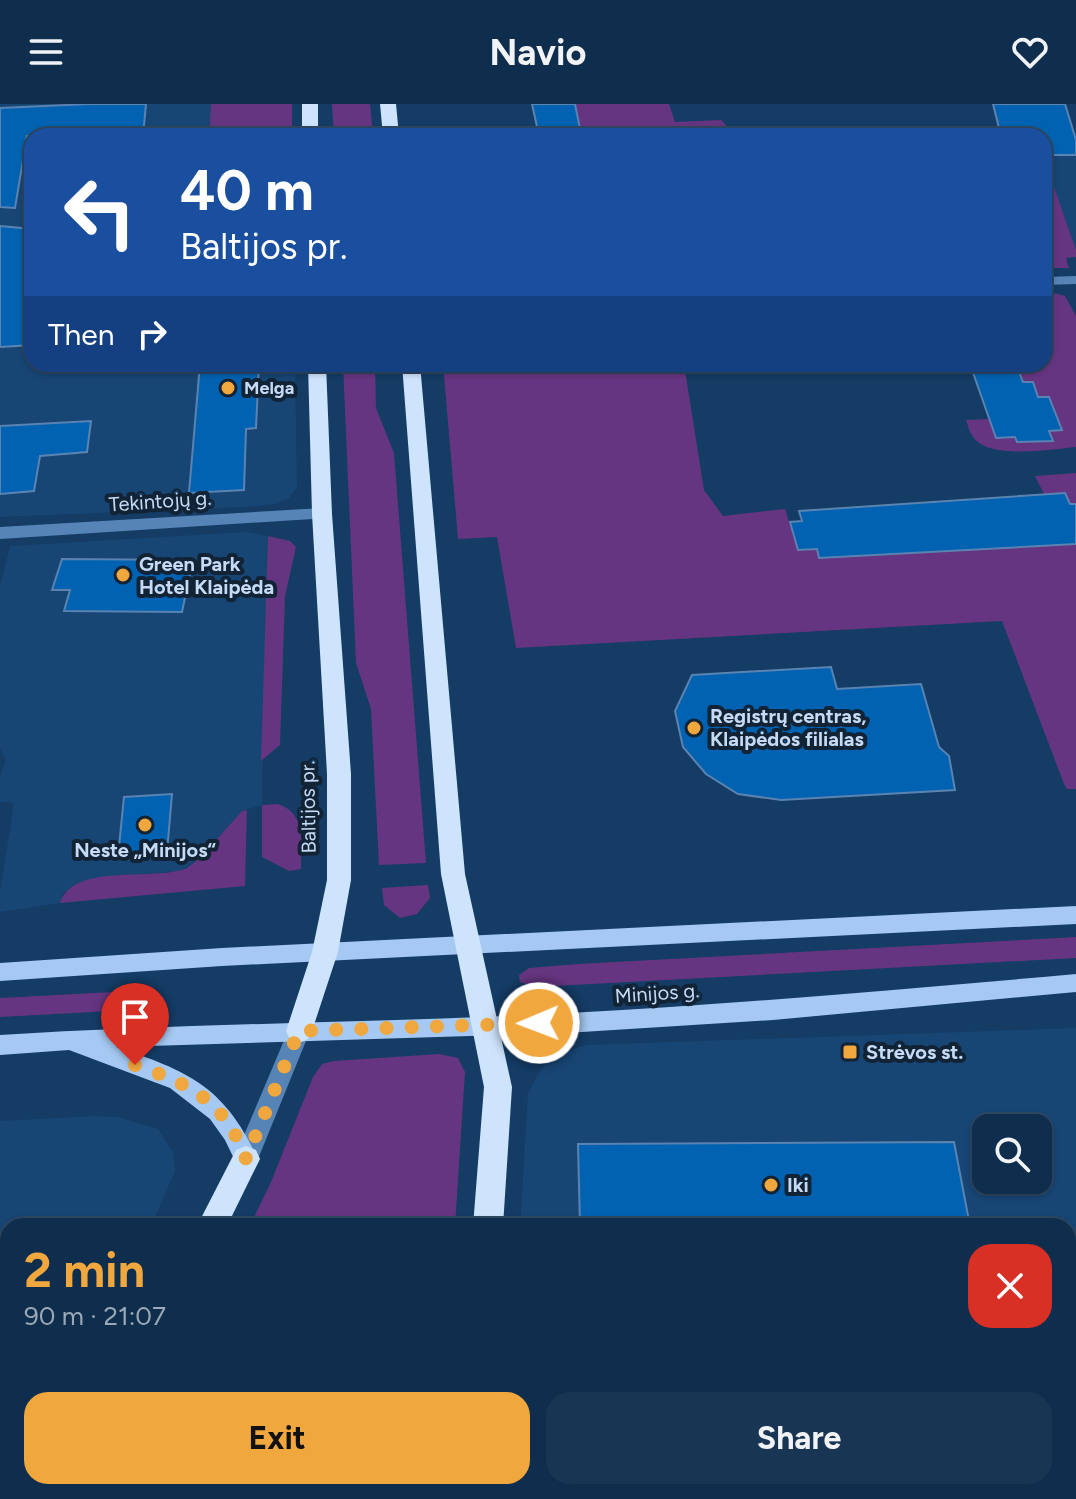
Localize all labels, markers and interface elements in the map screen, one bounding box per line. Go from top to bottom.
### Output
icon: menu [24,30,68,74]
icon: heart [1008,30,1052,74]
text: Navio [490,31,586,74]
text: 40 m [180,157,314,224]
icon: left [48,160,152,264]
text: Baltijos pr. [180,225,347,268]
icon: right [130,312,174,356]
text: Then [48,316,114,353]
place label: Melga [244,377,294,399]
marker: Melga [219,379,237,397]
street label: Tekintojų g. [108,485,212,517]
place label: Green Park Hotel Klaipėda [139,552,274,599]
marker: Green Park Hotel Klaipėda [114,566,132,584]
place label: Registrų centras, Klaipėdos filialas [710,704,866,751]
marker: Registrų centras, Klaipėdos filialas [685,719,703,737]
street label: Baltijos pr. [295,760,321,854]
marker: Neste „Minijos“ [136,816,154,834]
place label: Neste „Minijos“ [74,838,217,862]
street label: Minijos g. [614,978,700,1008]
position arrow [497,981,581,1065]
pin [101,983,169,1065]
icon: arrive [113,995,157,1039]
place label: Strėvos st. [866,1040,963,1064]
marker: Strėvos st. [841,1043,859,1061]
map controls [972,1114,1052,1194]
button: search [972,1114,1052,1194]
place label: Iki [787,1173,809,1197]
marker: Iki [762,1176,780,1194]
text: 2 min [24,1241,145,1299]
button: close [968,1244,1052,1328]
text: 90 m · 21:07 [24,1300,166,1332]
button: Exit [24,1392,530,1484]
button: Share [546,1392,1052,1484]

